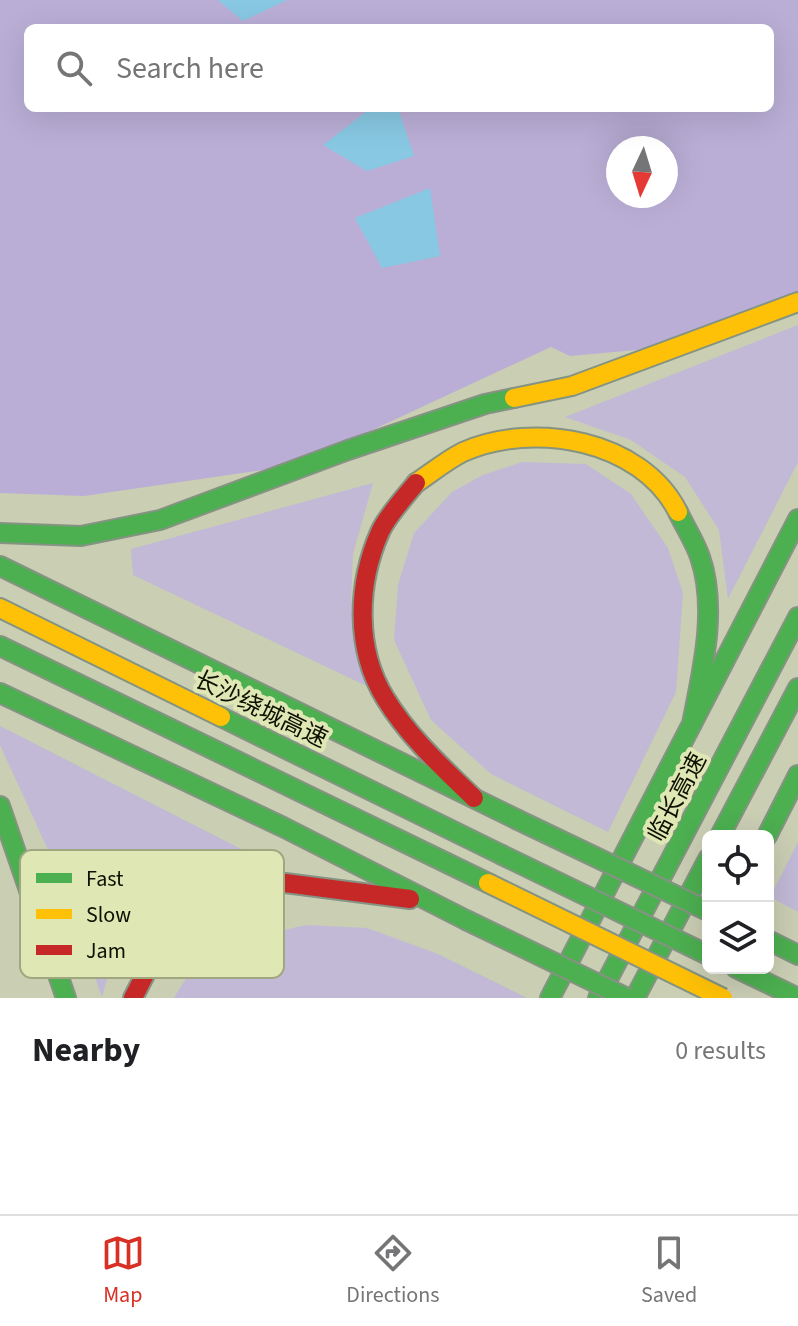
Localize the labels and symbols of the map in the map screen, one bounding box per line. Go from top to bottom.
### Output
north arrow [606,136,678,208]
street label: 长沙绕城高速 [188,662,333,757]
street label: 临长高速 [639,747,715,848]
legend [20,850,284,978]
text: Fast [86,863,124,895]
text: Slow [86,899,131,931]
text: Jam [86,935,126,967]

